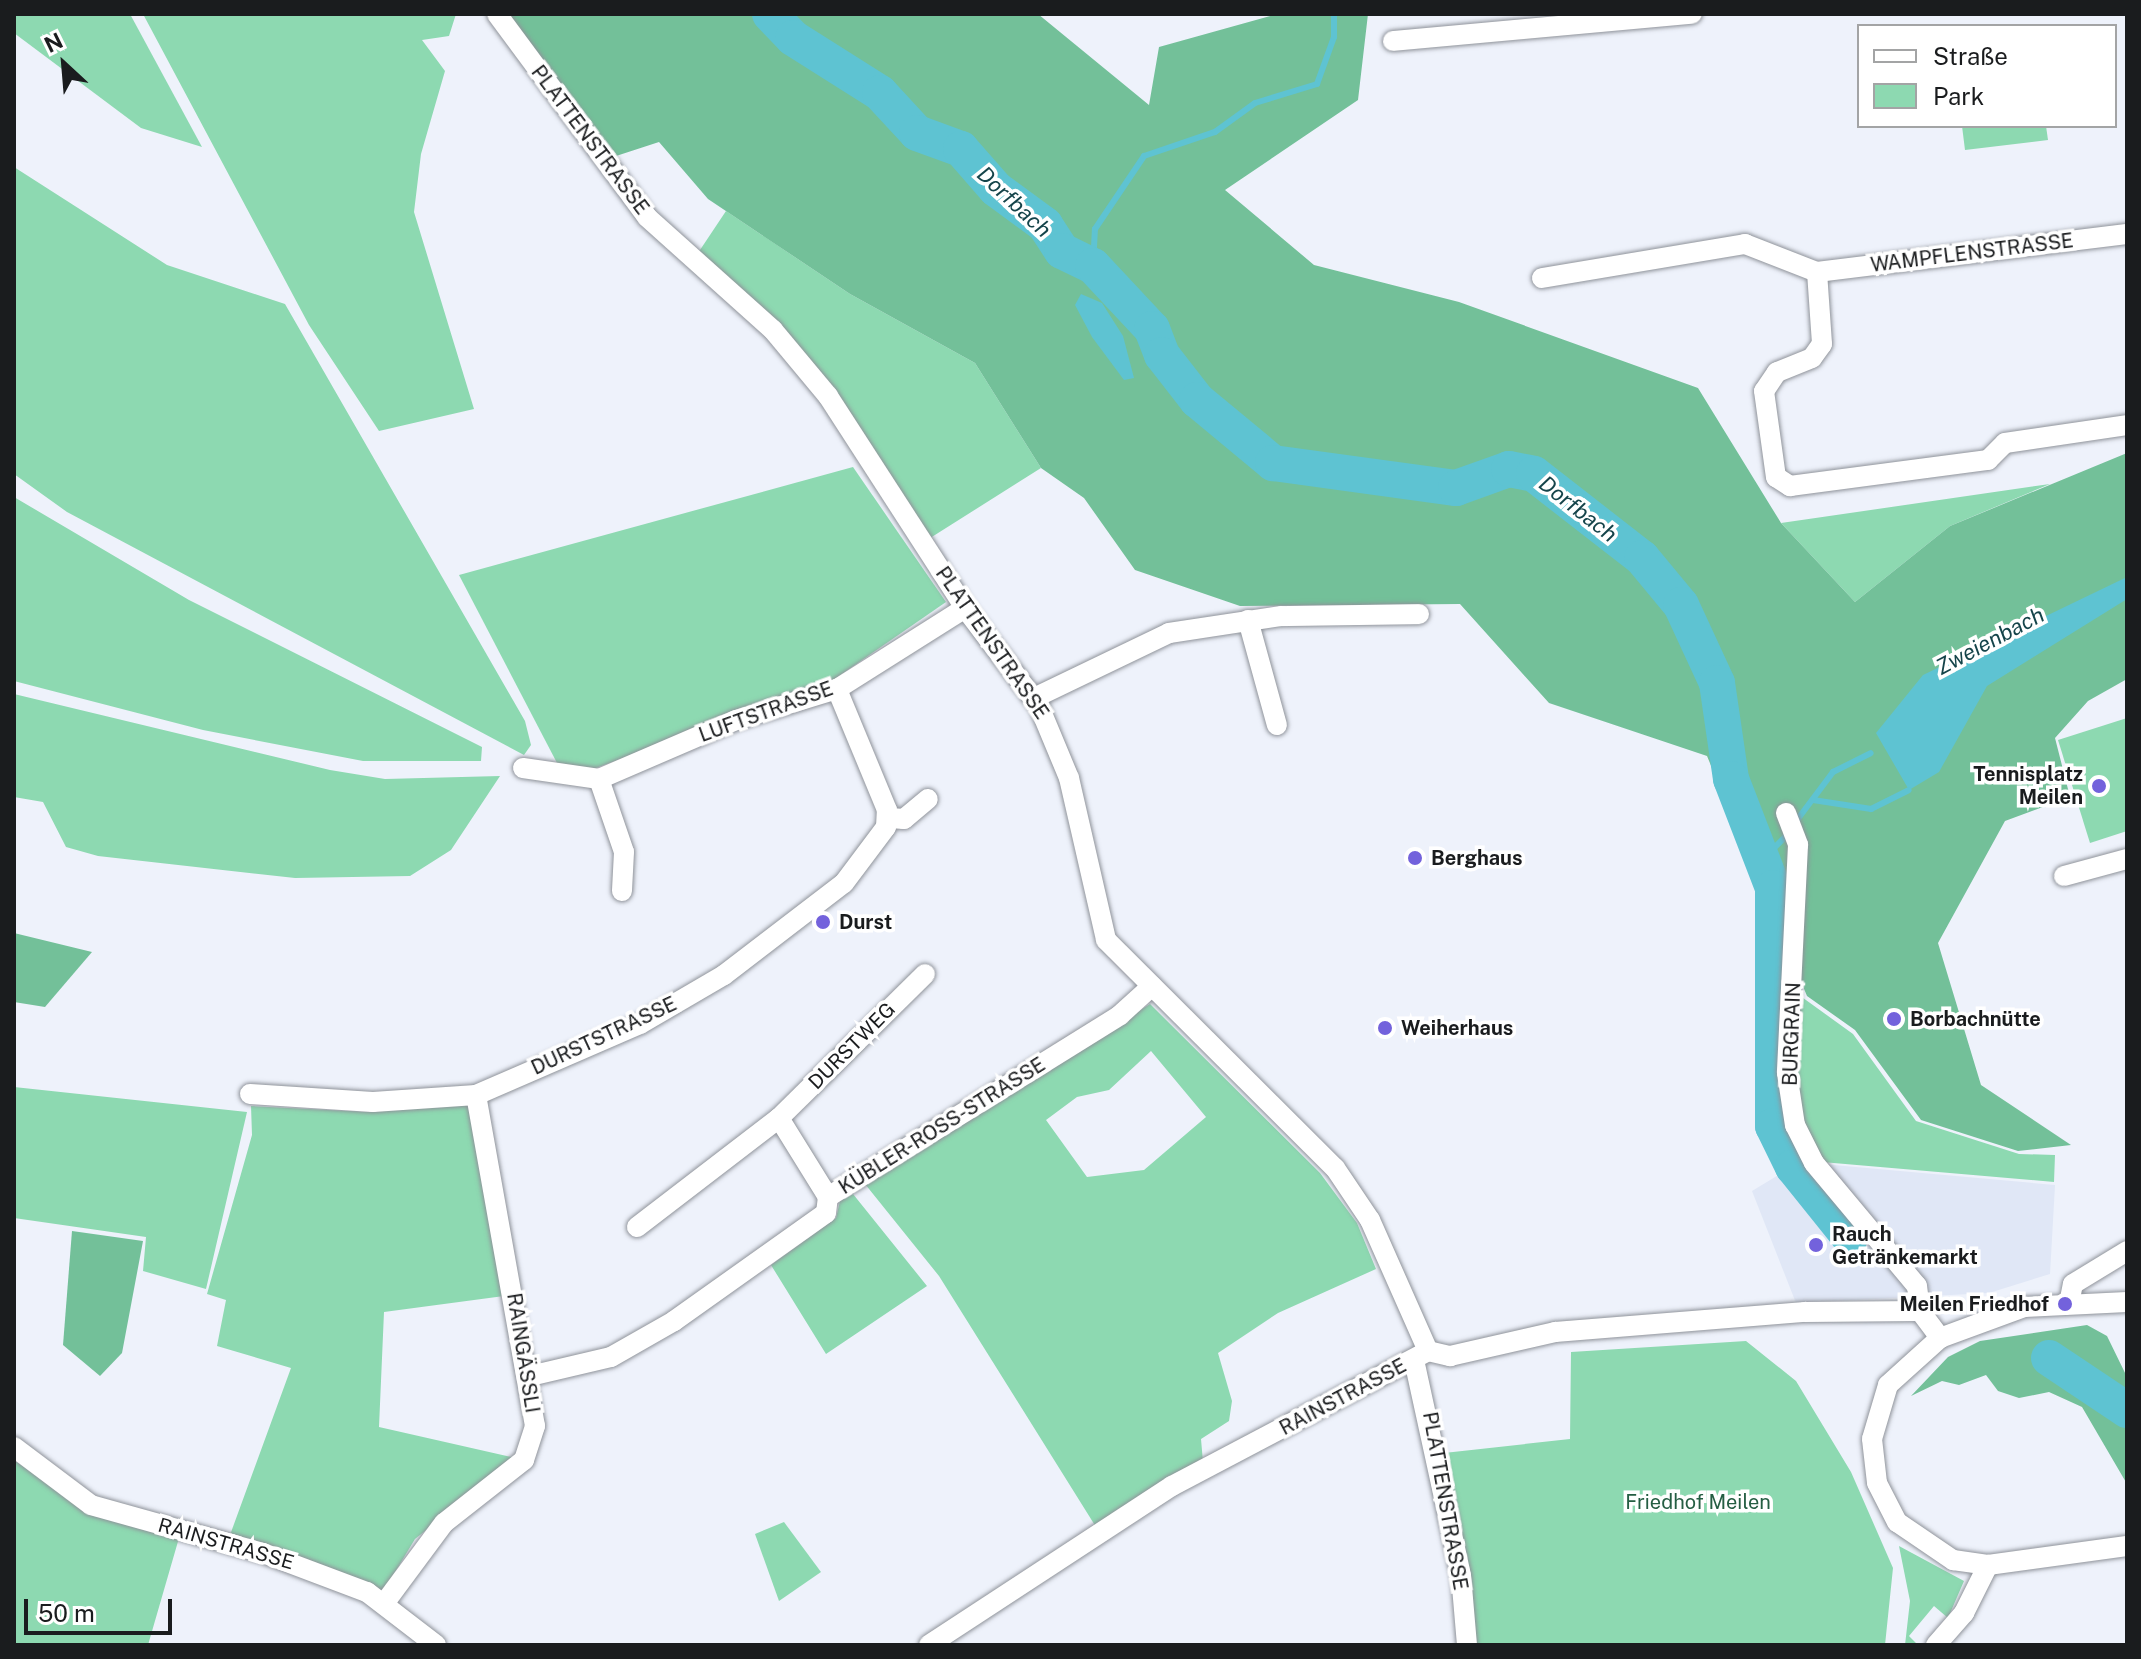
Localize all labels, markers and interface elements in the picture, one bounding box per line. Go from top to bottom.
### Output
north arrow [24,24,104,104]
legend [1857,24,2117,128]
text: N [40,27,67,58]
text: Straße [1933,42,2008,70]
street label: PLATTENSTRASSE [526,61,654,219]
text: Park [1933,82,1984,110]
water label: Dorfbach [971,161,1057,243]
street label: WAMPFLENSTRASSE [1869,229,2075,277]
water label: Dorfbach [1534,470,1622,548]
street label: PLATTENSTRASSE [930,562,1054,724]
water label: Zweienbach [1931,601,2049,681]
street label: LUFTSTRASSE [696,677,836,747]
place label: Tennisplatz Meilen [1973,762,2083,809]
marker: Tennisplatz Meilen [2090,777,2108,795]
place label: Berghaus [1431,846,1523,870]
marker: Berghaus [1406,849,1424,867]
place label: Durst [839,910,892,934]
marker: Durst [814,913,832,931]
street label: BURGRAIN [1778,982,1806,1086]
street label: DURSTSTRASSE [527,992,681,1080]
street label: DURSTWEG [804,998,900,1094]
place label: Borbachnütte [1910,1007,2041,1031]
marker: Borbachnütte [1885,1010,1903,1028]
place label: Weiherhaus [1401,1016,1513,1040]
marker: Weiherhaus [1376,1019,1394,1037]
street label: KÜBLER-ROSS-STRASSE [834,1053,1050,1199]
place label: Rauch Getränkemarkt [1832,1222,1978,1269]
marker: Rauch Getränkemarkt [1807,1236,1825,1254]
street label: RAINGÄSSLI [502,1291,544,1415]
place label: Meilen Friedhof [1900,1292,2049,1316]
marker: Meilen Friedhof [2056,1295,2074,1313]
street label: RAINSTRASSE [1275,1353,1411,1441]
street label: PLATTENSTRASSE [1417,1410,1473,1592]
park label: Friedhof Meilen [1625,1490,1771,1514]
street label: RAINSTRASSE [155,1513,297,1575]
scale bar [28,1583,176,1633]
text: 50 m [38,1599,95,1627]

